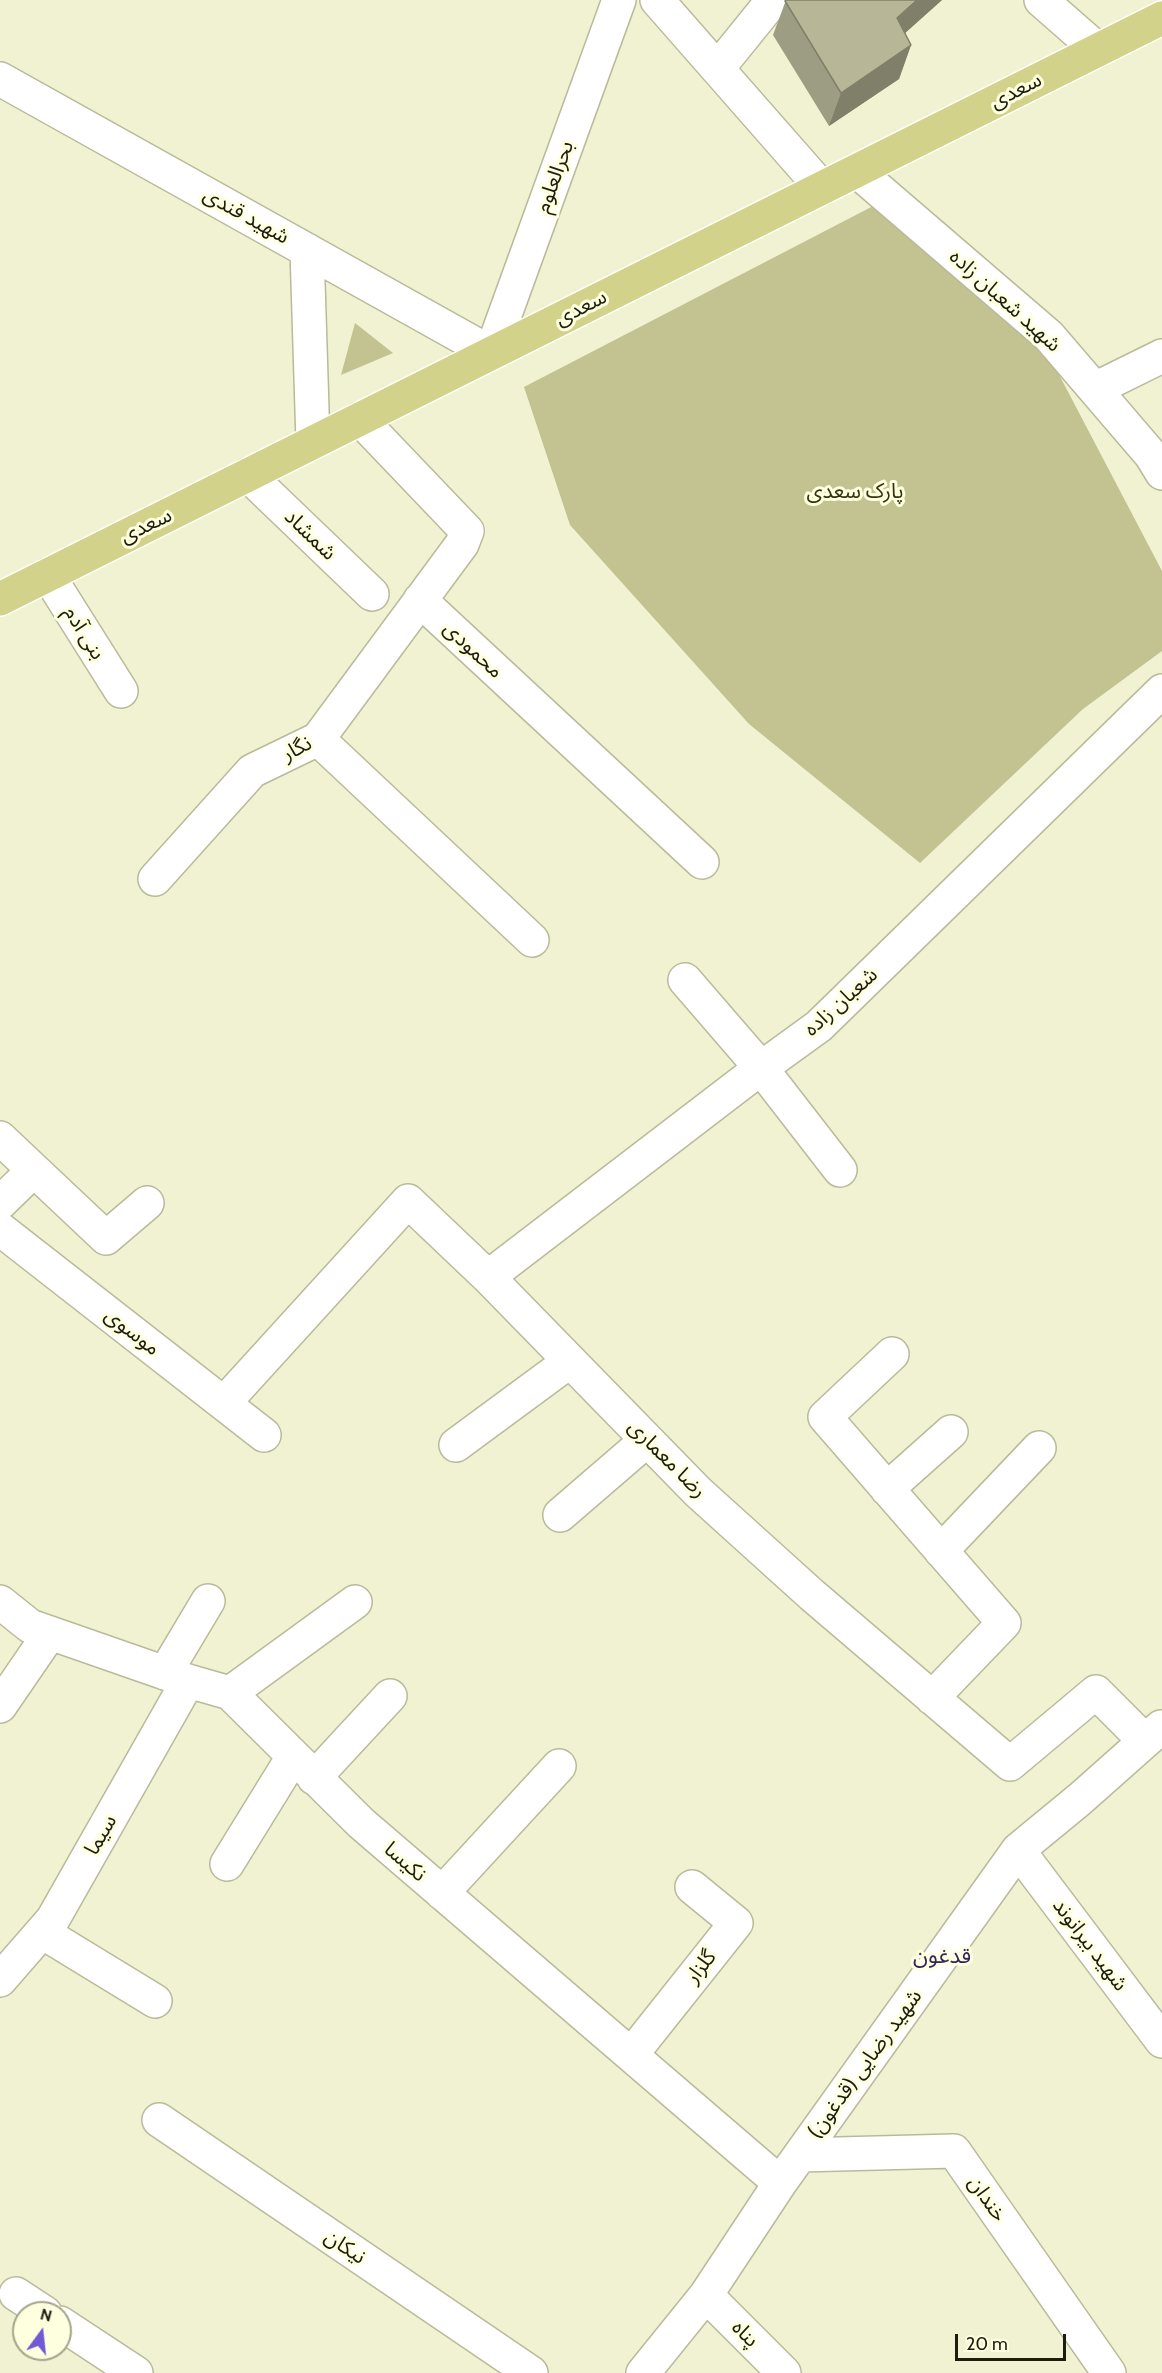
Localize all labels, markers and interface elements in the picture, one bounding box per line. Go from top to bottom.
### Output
street label: سعدی [986,67,1046,115]
street label: بحرالعلوم [530,138,580,216]
street label: شهید قندی [199,182,293,250]
street label: شهید شعبان زاده [944,244,1066,358]
street label: سعدی [551,284,611,332]
park label: پارک سعدی [807,479,903,505]
street label: سعدی [116,503,176,549]
street label: شمشاد [279,504,341,566]
street label: بنی آدم [58,602,110,664]
street label: محمودی [438,616,508,684]
street label: نگار [278,731,316,767]
street label: شعبان زاده [799,962,883,1042]
street label: موسوی [99,1303,165,1361]
street label: رضا معماری [622,1414,712,1504]
street label: سیما [79,1810,123,1860]
street label: نکیسا [379,1837,431,1887]
street label: شهید بیرانوند [1047,1894,1133,1996]
district label: قدغون [913,1944,971,1970]
street label: گلزار [680,1945,722,1989]
street label: (قدغون) شهید رضایی [802,1985,928,2143]
street label: خندان [962,2171,1012,2227]
street label: نیکان [319,2224,371,2270]
north arrow [12,2301,72,2361]
text: N [38,2304,54,2326]
street label: پناه [726,2315,764,2353]
scale bar [958,2322,1069,2360]
text: 20 m [966,2333,1008,2355]

